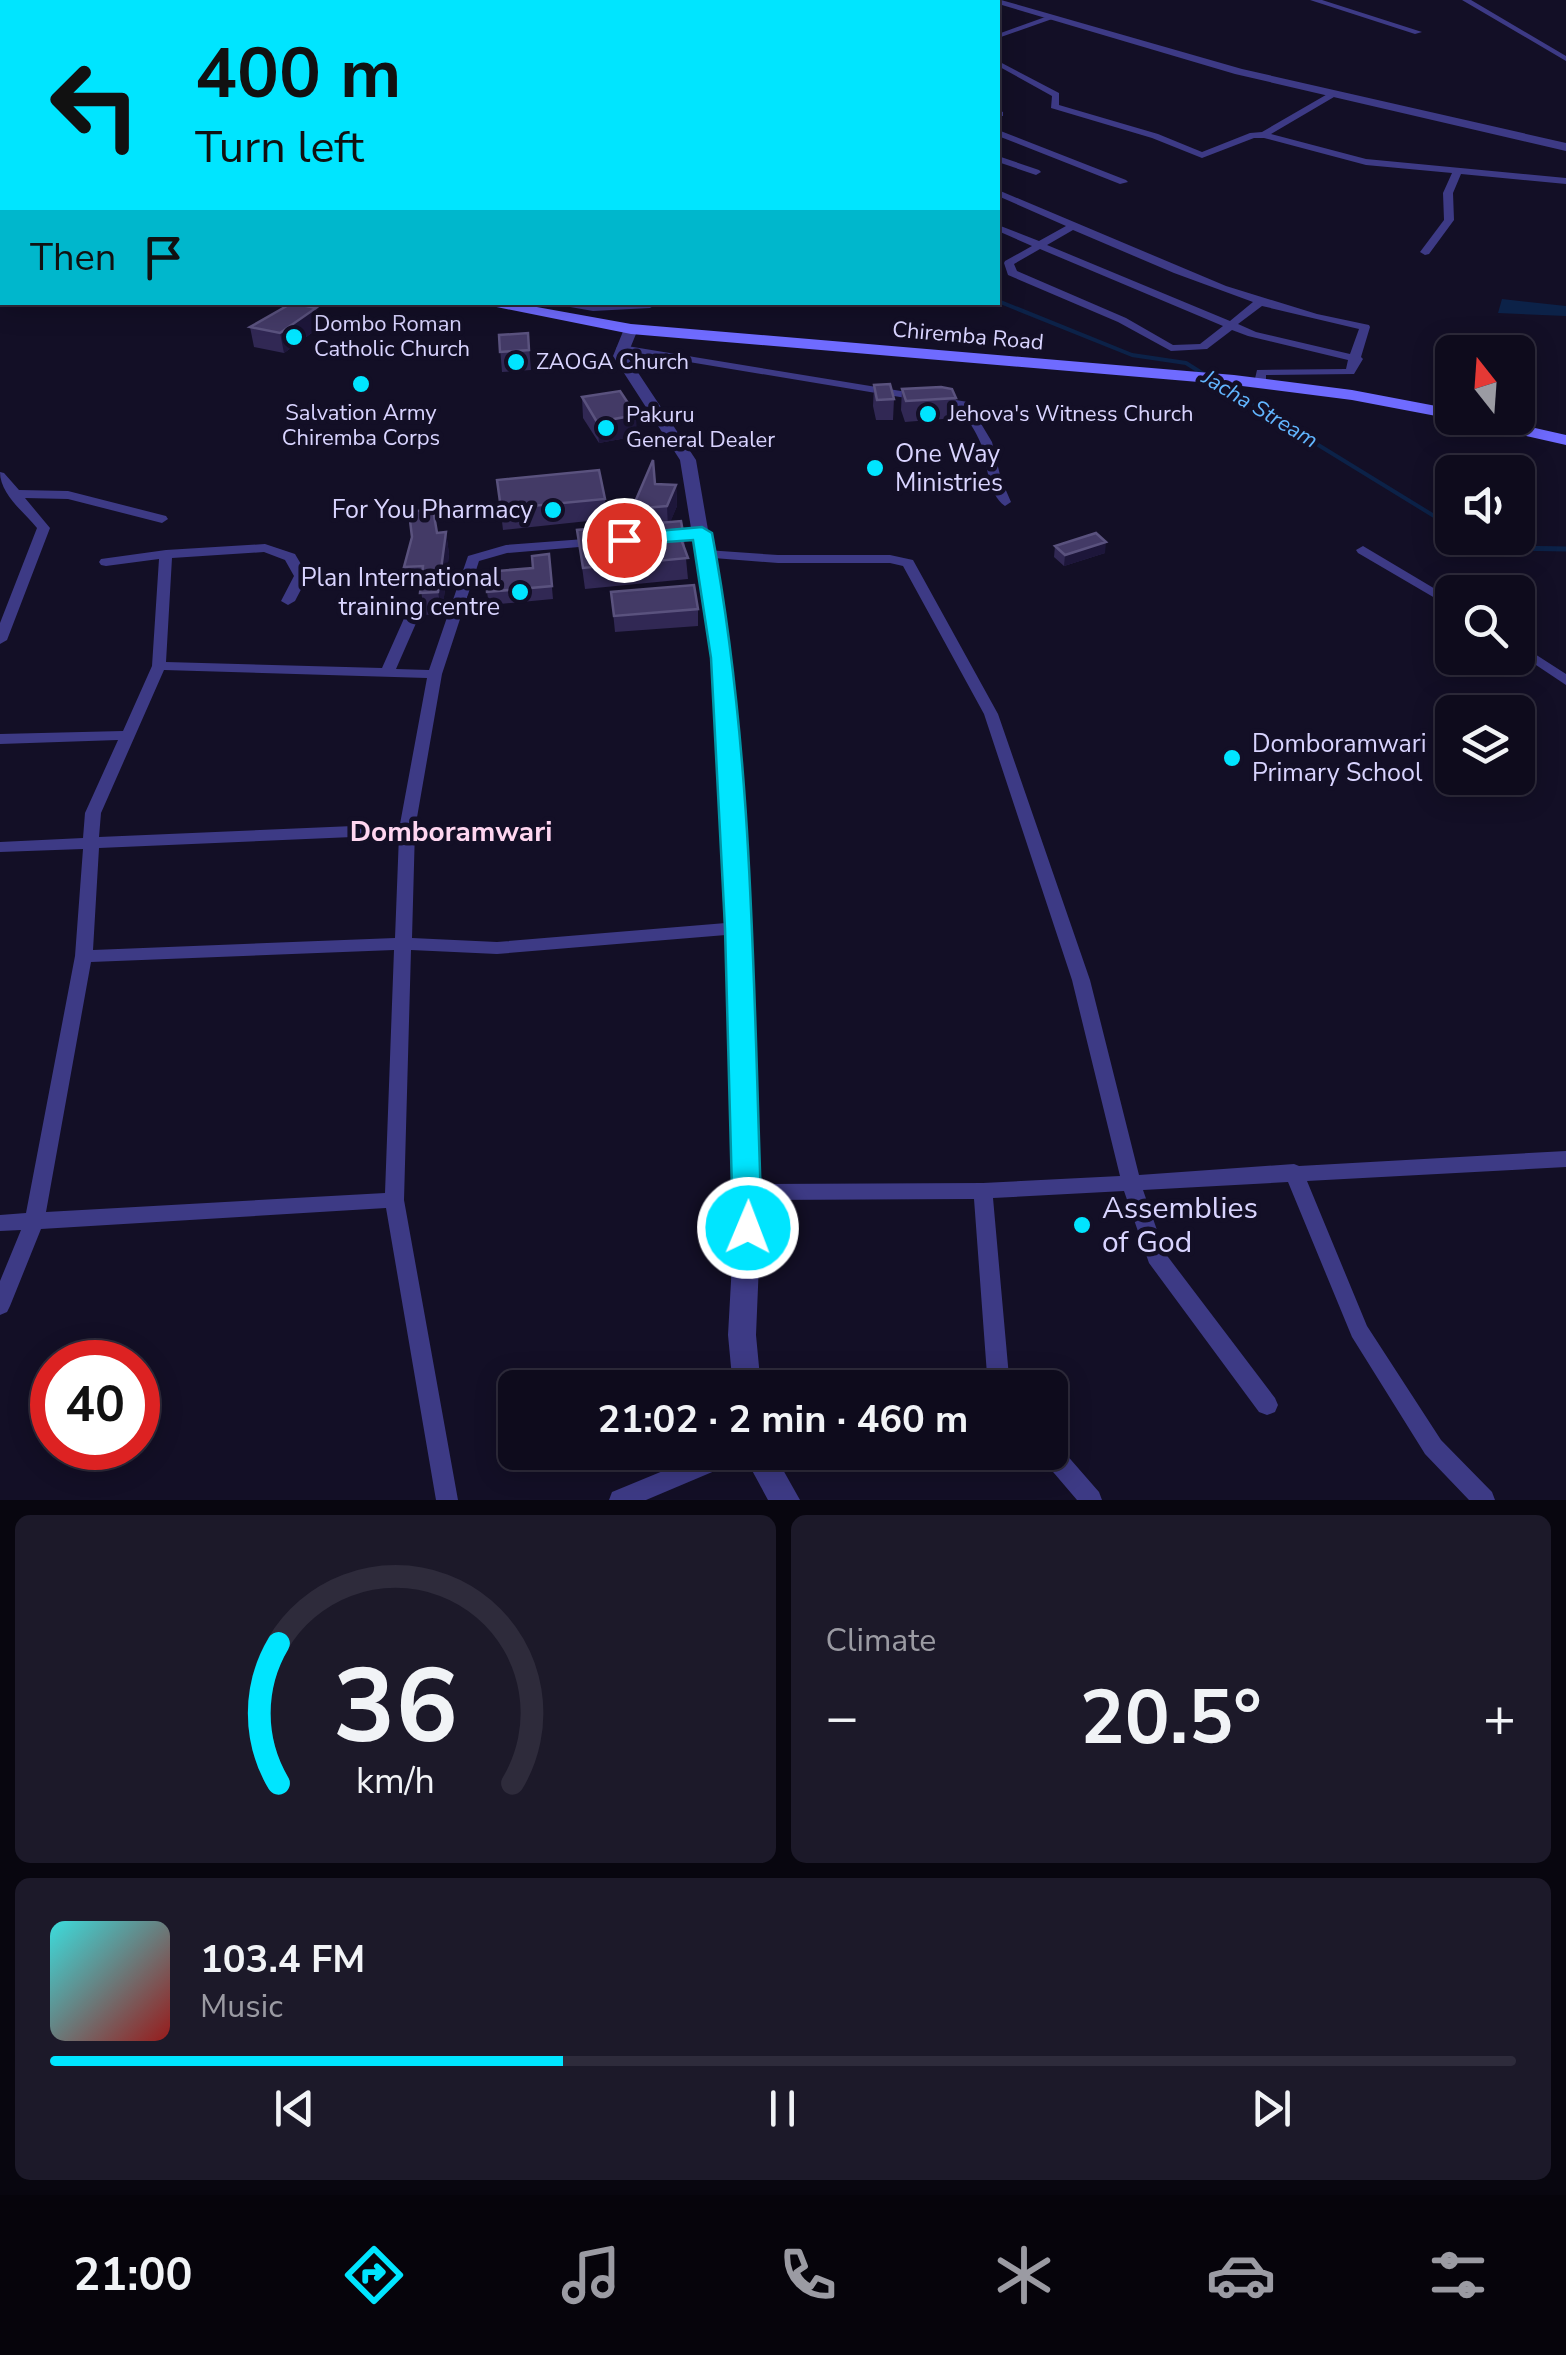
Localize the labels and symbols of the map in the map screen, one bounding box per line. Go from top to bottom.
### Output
place label: Dombo Roman Catholic Church [314,309,470,364]
street label: Chiremba Road [891,314,1045,358]
marker: Dombo Roman Catholic Church [283,326,305,348]
north arrow [1435,335,1535,435]
place label: ZAOGA Church [536,347,689,377]
marker: ZAOGA Church [505,351,527,373]
water label: Jacha Stream [1196,362,1323,455]
marker: Salvation Army Chiremba Corps [350,373,372,395]
place label: Salvation Army Chiremba Corps [282,398,440,453]
place label: Jehova's Witness Church [947,399,1193,429]
place label: Pakuru General Dealer [626,400,775,455]
marker: Jehova's Witness Church [917,403,939,425]
marker: Pakuru General Dealer [595,417,617,439]
place label: One Way Ministries [895,437,1003,500]
marker: One Way Ministries [864,457,886,479]
place label: For You Pharmacy [332,493,533,527]
pin [582,498,667,583]
marker: For You Pharmacy [542,499,564,521]
place label: Plan International training centre [301,561,501,624]
marker: Plan International training centre [509,581,531,603]
place label: Domboramwari Primary School [1252,727,1426,790]
marker: Domboramwari Primary School [1221,747,1243,769]
district label: Domboramwari [350,813,552,851]
position arrow [696,1176,800,1280]
place label: Assemblies of God [1102,1188,1258,1263]
marker: Assemblies of God [1071,1214,1093,1236]
speed limit sign: 40 [30,1340,160,1470]

